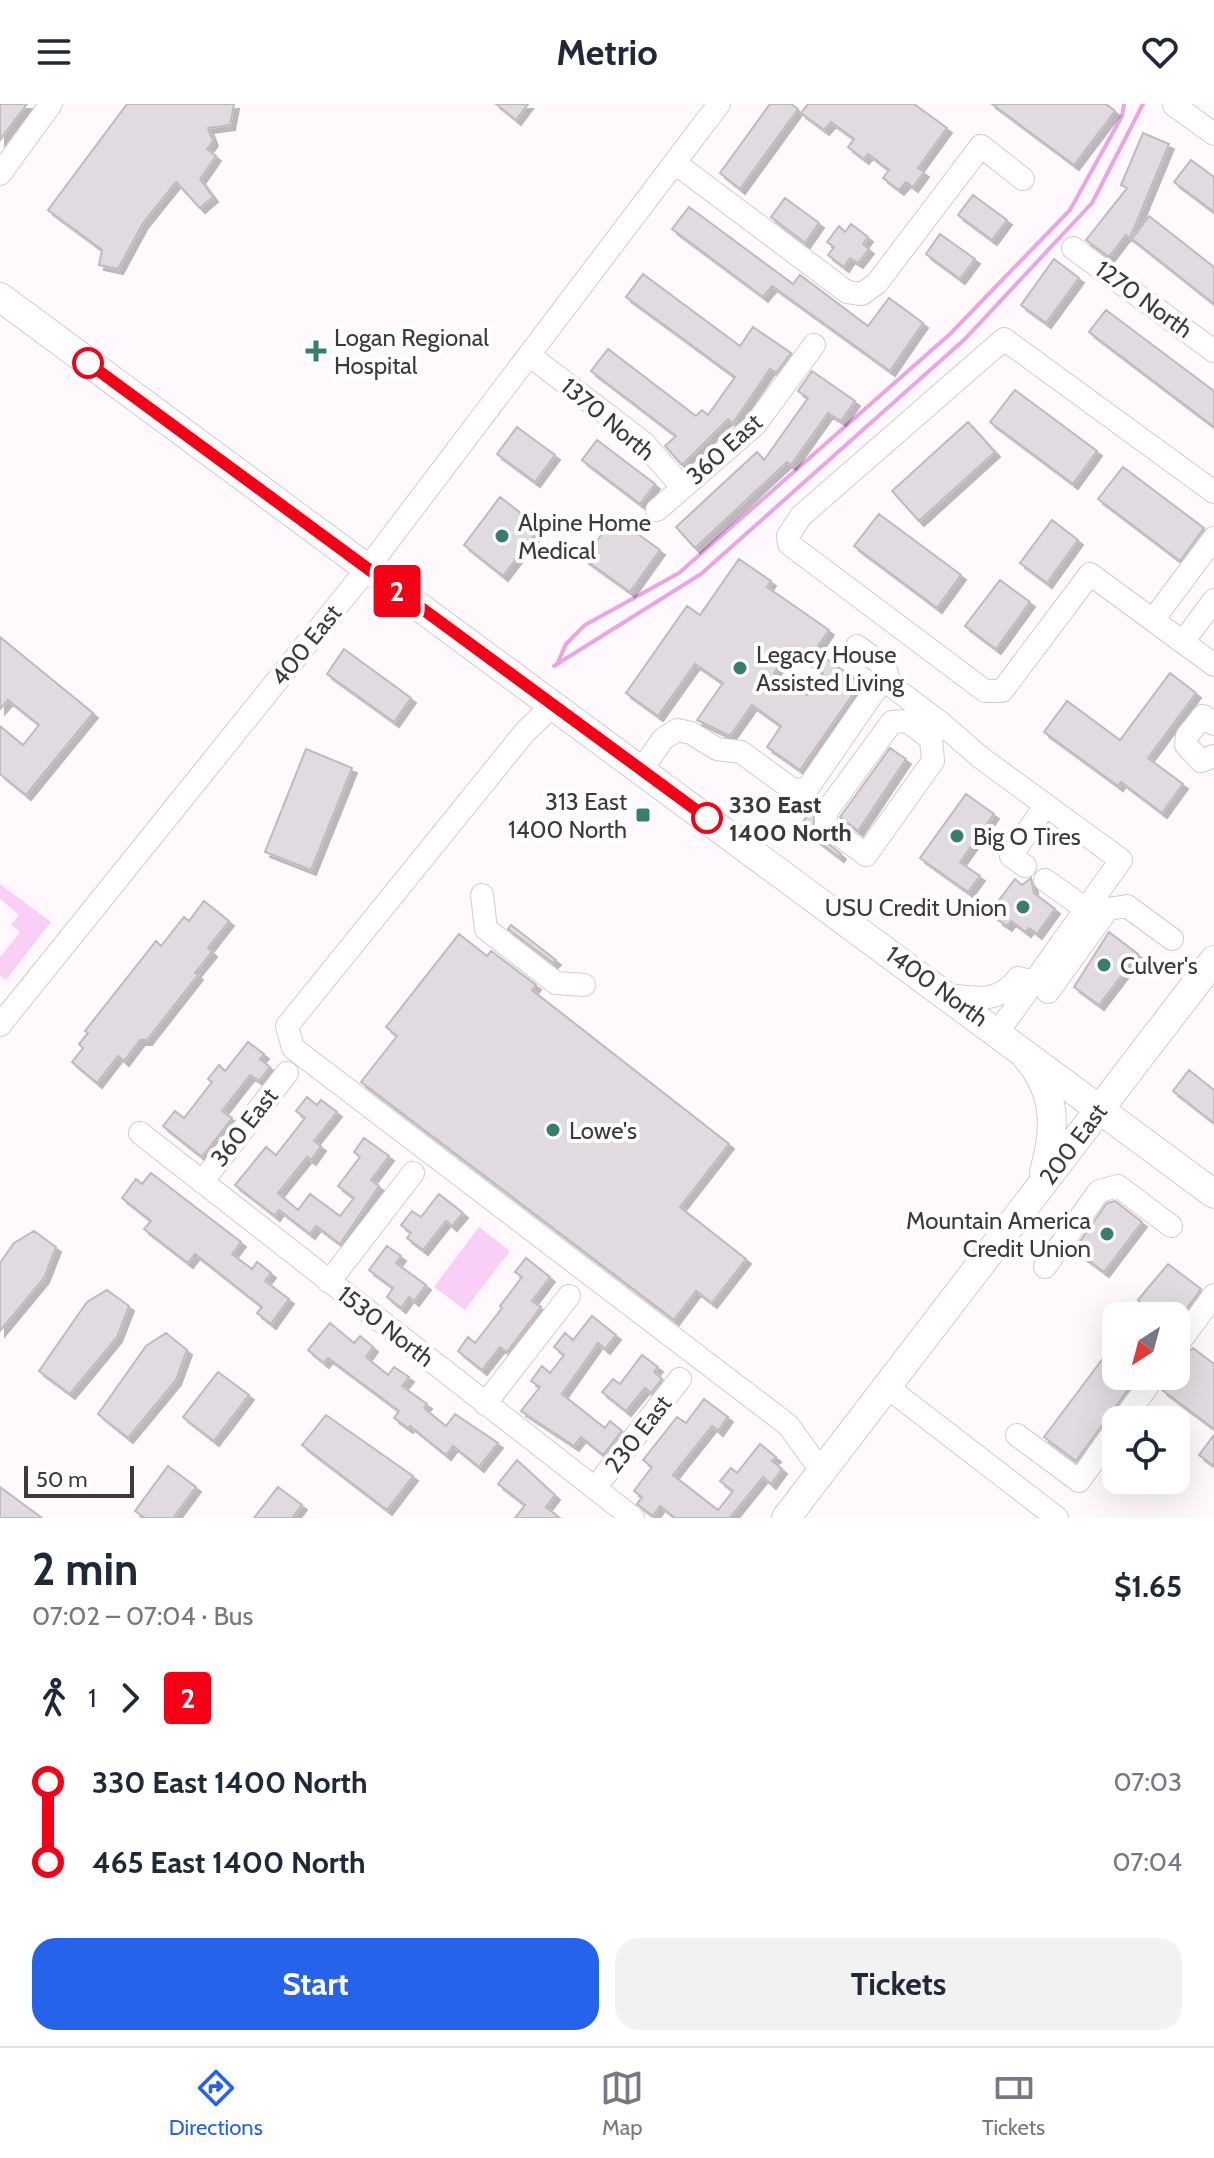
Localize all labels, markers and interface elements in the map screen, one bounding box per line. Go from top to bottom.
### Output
icon: menu [32,30,76,74]
text: Metrio [556,30,658,74]
icon: heart [1138,30,1182,74]
street label: 1270 North [1090,254,1198,344]
place label: Logan Regional Hospital [334,323,489,380]
marker: Logan Regional Hospital [305,340,327,362]
unlabelled marker [73,348,103,378]
street label: 1370 North [555,371,661,467]
street label: 360 East [680,408,768,490]
place label: Alpine Home Medical [518,508,651,565]
marker: Alpine Home Medical [493,527,511,545]
line badge: 2 [371,565,423,617]
text: 2 [390,574,404,608]
street label: 400 East [265,599,347,691]
place label: Legacy House Assisted Living [756,640,905,697]
marker: Legacy House Assisted Living [731,659,749,677]
place label: 313 East 1400 North [508,787,627,844]
place label: 330 East 1400 North [729,790,852,847]
marker: 330 East 1400 North [692,803,722,833]
marker: 313 East 1400 North [634,806,652,824]
place label: Big O Tires [973,822,1081,851]
marker: Big O Tires [948,827,966,845]
place label: USU Credit Union [825,893,1007,922]
marker: USU Credit Union [1014,898,1032,916]
street label: 1400 North [880,939,994,1033]
place label: Culver's [1120,951,1198,980]
marker: Culver's [1095,956,1113,974]
street label: 360 East [204,1082,284,1172]
street label: 200 East [1033,1098,1113,1190]
place label: Lowe's [569,1116,637,1145]
marker: Lowe's [544,1121,562,1139]
place label: Mountain America Credit Union [906,1206,1091,1263]
marker: Mountain America Credit Union [1098,1225,1116,1243]
street label: 1530 North [332,1279,440,1373]
north arrow [1102,1302,1190,1390]
map controls [1102,1302,1190,1494]
street label: 230 East [599,1389,677,1479]
button: locate [1102,1406,1190,1494]
scale bar [24,1462,134,1498]
text: 50 m [36,1466,88,1493]
text: 2 min [32,1543,138,1596]
text: $1.65 [1114,1568,1182,1605]
text: 07:02 – 07:04 · Bus [32,1600,253,1632]
icon: walk [32,1676,76,1720]
icon: forward [108,1676,152,1720]
text: 2 [180,1681,195,1715]
text: 1 [88,1682,96,1714]
text: 330 East 1400 North [92,1764,367,1801]
text: 07:03 [1113,1766,1182,1798]
text: 465 East 1400 North [92,1844,366,1881]
text: 07:04 [1112,1846,1182,1878]
button: Start [32,1938,599,2030]
button: Tickets [615,1938,1182,2030]
tab: Directions [169,2066,263,2141]
tab: Map [600,2066,644,2141]
tab: Tickets [982,2066,1045,2141]

